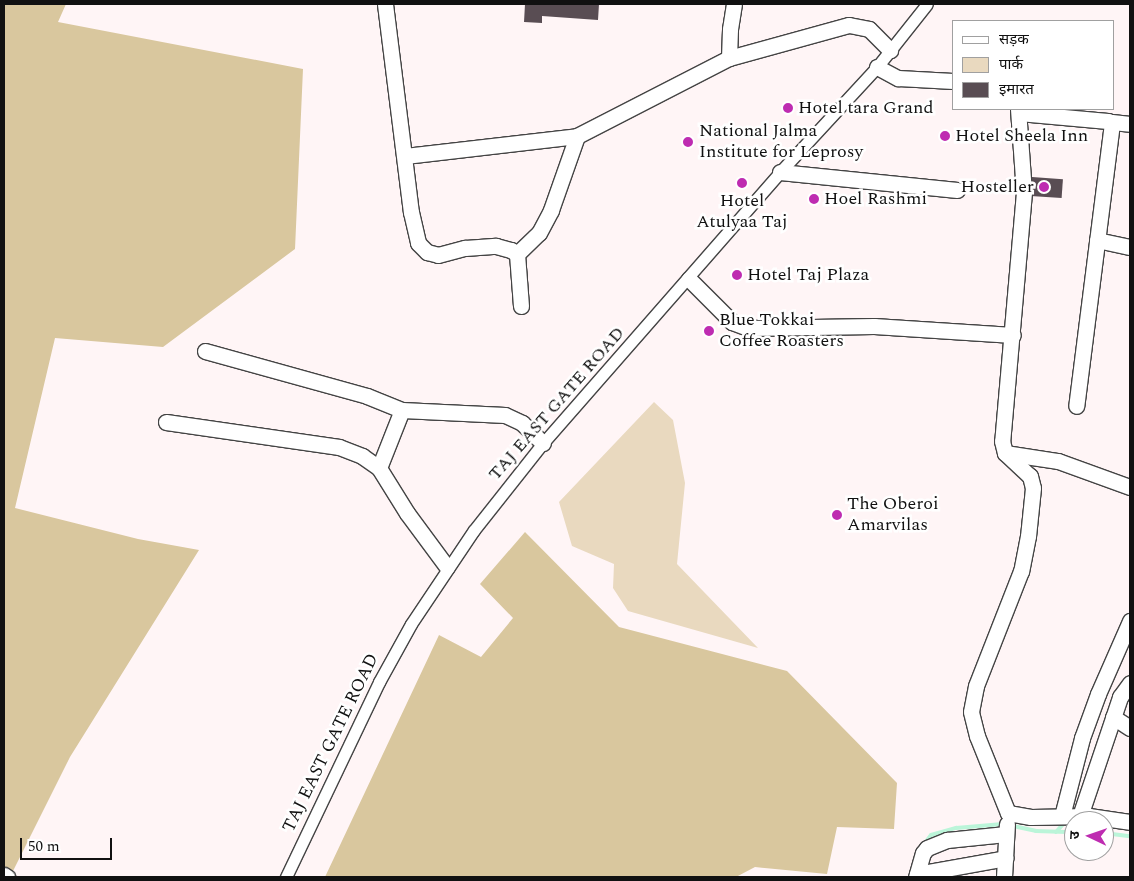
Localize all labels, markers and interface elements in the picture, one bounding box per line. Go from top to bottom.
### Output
legend [952,20,1114,110]
text: सड़क [999,28,1029,51]
text: पार्क [999,53,1023,76]
text: इमारत [999,78,1034,101]
place label: Hotel tara Grand [798,97,933,119]
marker: Hotel tara Grand [782,102,794,114]
place label: National Jalma Institute for Leprosy [699,121,863,163]
place label: Hotel Sheela Inn [955,125,1088,147]
marker: Hotel Sheela Inn [939,130,951,142]
marker: National Jalma Institute for Leprosy [681,135,695,149]
place label: Hosteller [961,176,1034,198]
marker: Hotel Atulyaa Taj [736,177,748,189]
marker: Hosteller [1038,181,1050,193]
place label: Hoel Rashmi [824,188,927,210]
place label: Hotel Atulyaa Taj [696,191,788,233]
marker: Hoel Rashmi [808,193,820,205]
place label: Hotel Taj Plaza [747,264,869,286]
marker: Hotel Taj Plaza [731,269,743,281]
place label: Blue Tokkai Coffee Roasters [719,310,844,352]
street label: TAJ EAST GATE ROAD [485,323,629,485]
marker: Blue Tokkai Coffee Roasters [703,325,715,337]
place label: The Oberoi Amarvilas [847,494,939,536]
marker: The Oberoi Amarvilas [831,509,843,521]
street label: TAJ EAST GATE ROAD [278,650,384,836]
north arrow [1064,811,1114,861]
scale bar [22,828,115,860]
text: उ [1064,831,1085,840]
text: 50 m [28,835,60,858]

